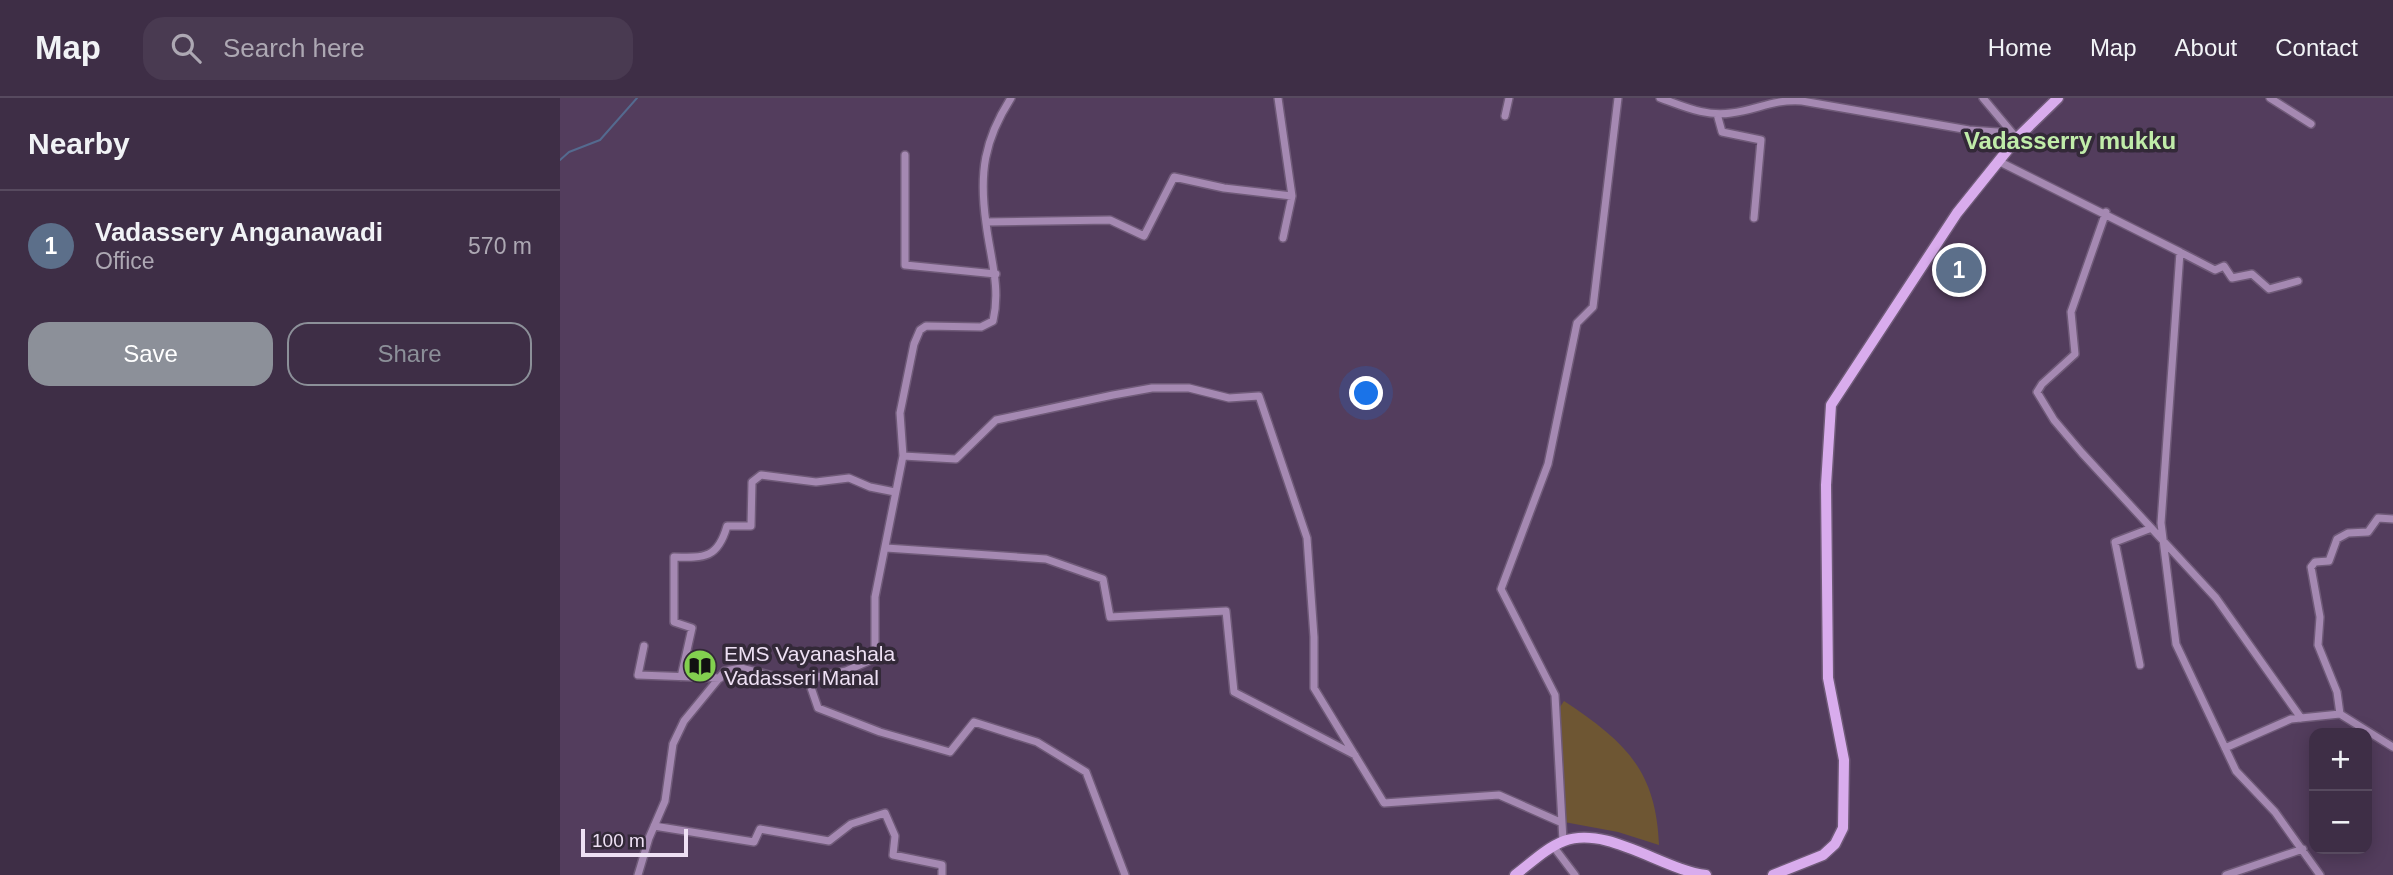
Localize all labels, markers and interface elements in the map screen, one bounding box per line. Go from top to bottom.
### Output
search box [143,17,633,80]
text: Map [35,29,101,66]
icon: search [167,29,205,67]
text: Search here [223,33,365,63]
text: Home [1988,34,2052,61]
text: Map [2090,34,2137,61]
text: About [2175,34,2237,61]
text: Contact [2275,34,2358,61]
text: Nearby [28,127,130,160]
district label: Vadasserry mukku [1964,127,2176,154]
text: Vadassery Anganawadi [95,217,383,247]
text: 1 [45,233,57,259]
text: 570 m [468,233,532,259]
pin: 1 [1936,244,1982,296]
text: Office [95,248,155,274]
button: Save [28,322,273,386]
button: Share [287,322,532,386]
your location [1349,376,1383,410]
place label: EMS Vayanashala Vadasseri Manal [724,642,896,689]
library icon: EMS Vayanashala Vadasseri Manal [681,647,719,685]
map controls [2309,728,2372,854]
button: + [2309,728,2372,791]
button: − [2309,791,2372,854]
scale bar [581,826,688,858]
text: 100 m [592,830,645,851]

